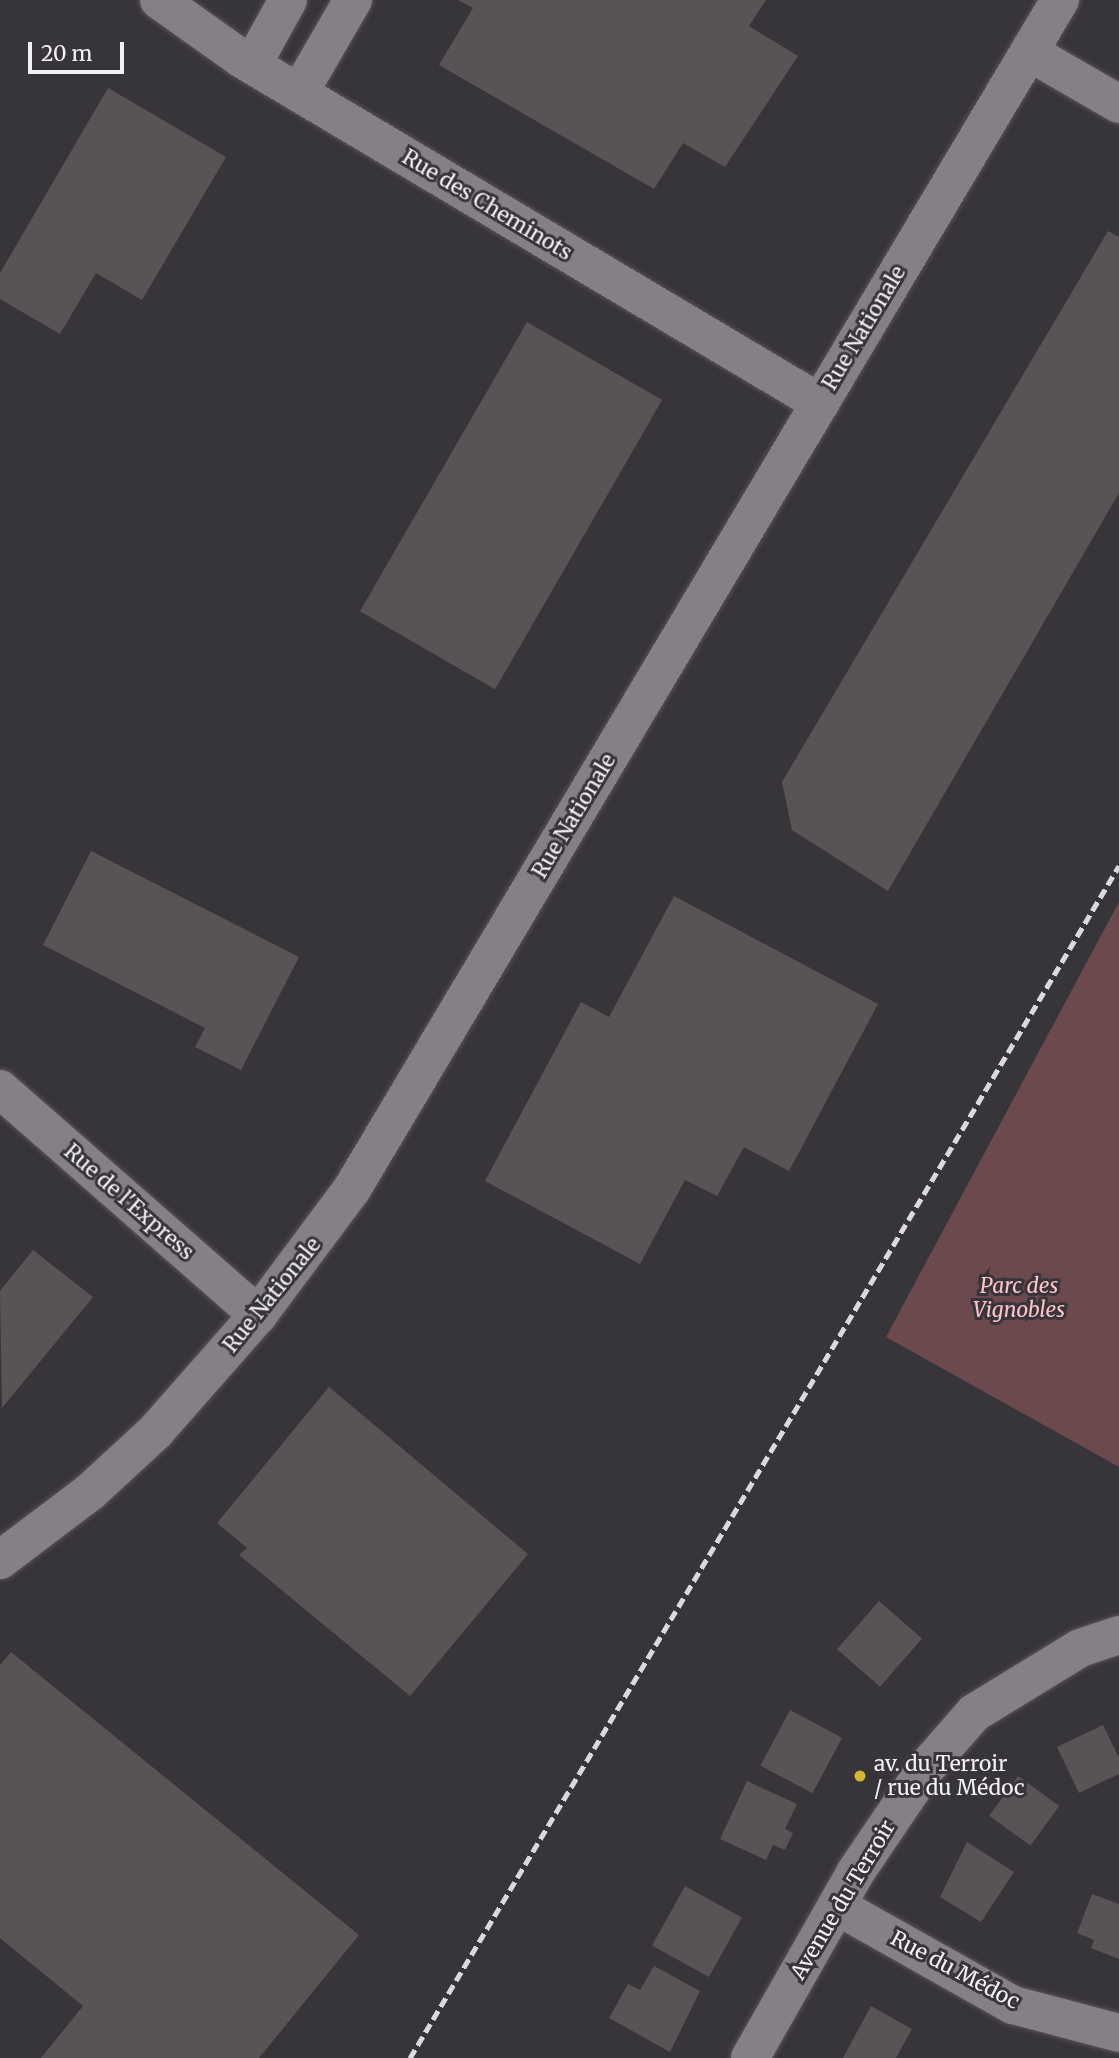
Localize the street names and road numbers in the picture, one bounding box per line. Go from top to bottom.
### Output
street label: Rue des Cheminots [398,144,576,266]
street label: Rue Nationale [817,261,911,395]
street label: Rue Nationale [527,749,621,883]
street label: Rue de l'Express [59,1139,199,1265]
street label: Rue Nationale [218,1232,326,1358]
street label: Avenue du Terroir [786,1816,900,1984]
street label: Rue du Médoc [886,1925,1024,2015]

